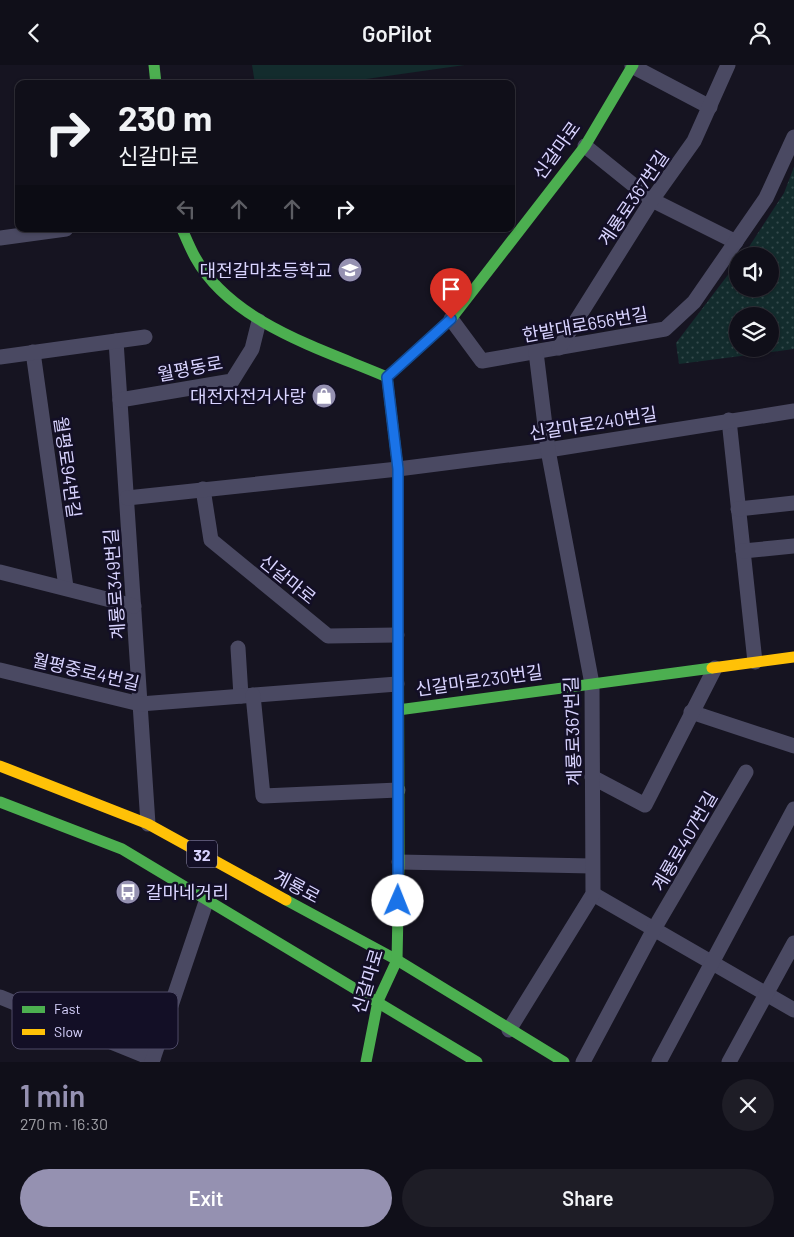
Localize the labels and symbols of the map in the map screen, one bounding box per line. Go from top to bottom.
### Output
street label: 신갈마로 [528,117,584,183]
street label: 계룡로367번길 [593,146,673,250]
school or university icon: 대전갈마초등학교 [337,257,363,283]
place label: 대전갈마초등학교 [200,259,332,281]
pin [430,268,472,319]
street label: 한밭대로656번길 [520,302,650,346]
street label: 월평동로 [155,351,225,385]
shop icon: 대전자전거사랑 [311,383,337,409]
place label: 대전자전거사랑 [190,385,306,407]
street label: 신갈마로240번길 [528,402,658,444]
street label: 월평로94번길 [50,415,86,519]
street label: 계룡로349번길 [99,528,129,640]
street label: 신갈마로 [255,550,321,608]
street label: 월평중로4번길 [30,648,142,694]
street label: 신갈마로230번길 [414,660,544,700]
street label: 계룡로367번길 [559,676,585,786]
street label: 계룡로407번길 [647,787,721,895]
road number: 32 [187,841,217,867]
street label: 계룡로 [270,865,324,907]
position arrow [371,874,423,926]
bus stop icon: 갈마네거리 [115,879,141,905]
place label: 갈마네거리 [146,881,229,903]
street label: 신갈마로 [347,946,387,1016]
legend [12,992,178,1049]
text: Fast [54,1000,80,1017]
text: Slow [54,1023,83,1040]

